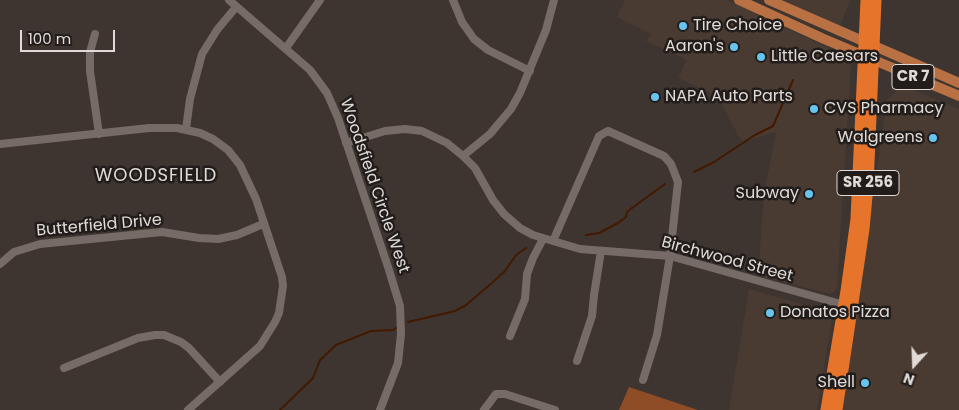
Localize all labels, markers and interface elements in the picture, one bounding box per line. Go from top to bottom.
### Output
place label: Tire Choice [693,16,782,36]
scale bar [22,20,118,52]
marker: Tire Choice [677,20,689,32]
text: 100 m [28,28,71,49]
place label: Aaron's [665,37,724,57]
marker: Aaron's [728,41,740,53]
place label: Little Caesars [771,47,878,67]
marker: Little Caesars [755,51,767,63]
road number: CR 7 [892,64,934,90]
place label: NAPA Auto Parts [665,87,793,107]
marker: NAPA Auto Parts [649,91,661,103]
street label: Woodsfield Circle West [335,96,413,276]
place label: CVS Pharmacy [824,99,943,119]
marker: CVS Pharmacy [808,103,820,115]
place label: Walgreens [837,128,923,148]
marker: Walgreens [927,132,939,144]
district label: WOODSFIELD [94,165,218,187]
road number: SR 256 [837,170,899,196]
place label: Subway [736,184,799,204]
marker: Subway [803,188,815,200]
street label: Butterfield Drive [35,211,163,241]
street label: Birchwood Street [659,233,795,287]
place label: Donatos Pizza [780,303,890,323]
marker: Donatos Pizza [764,307,776,319]
north arrow [889,340,939,390]
text: N [901,368,917,390]
place label: Shell [818,373,855,393]
marker: Shell [859,377,871,389]

